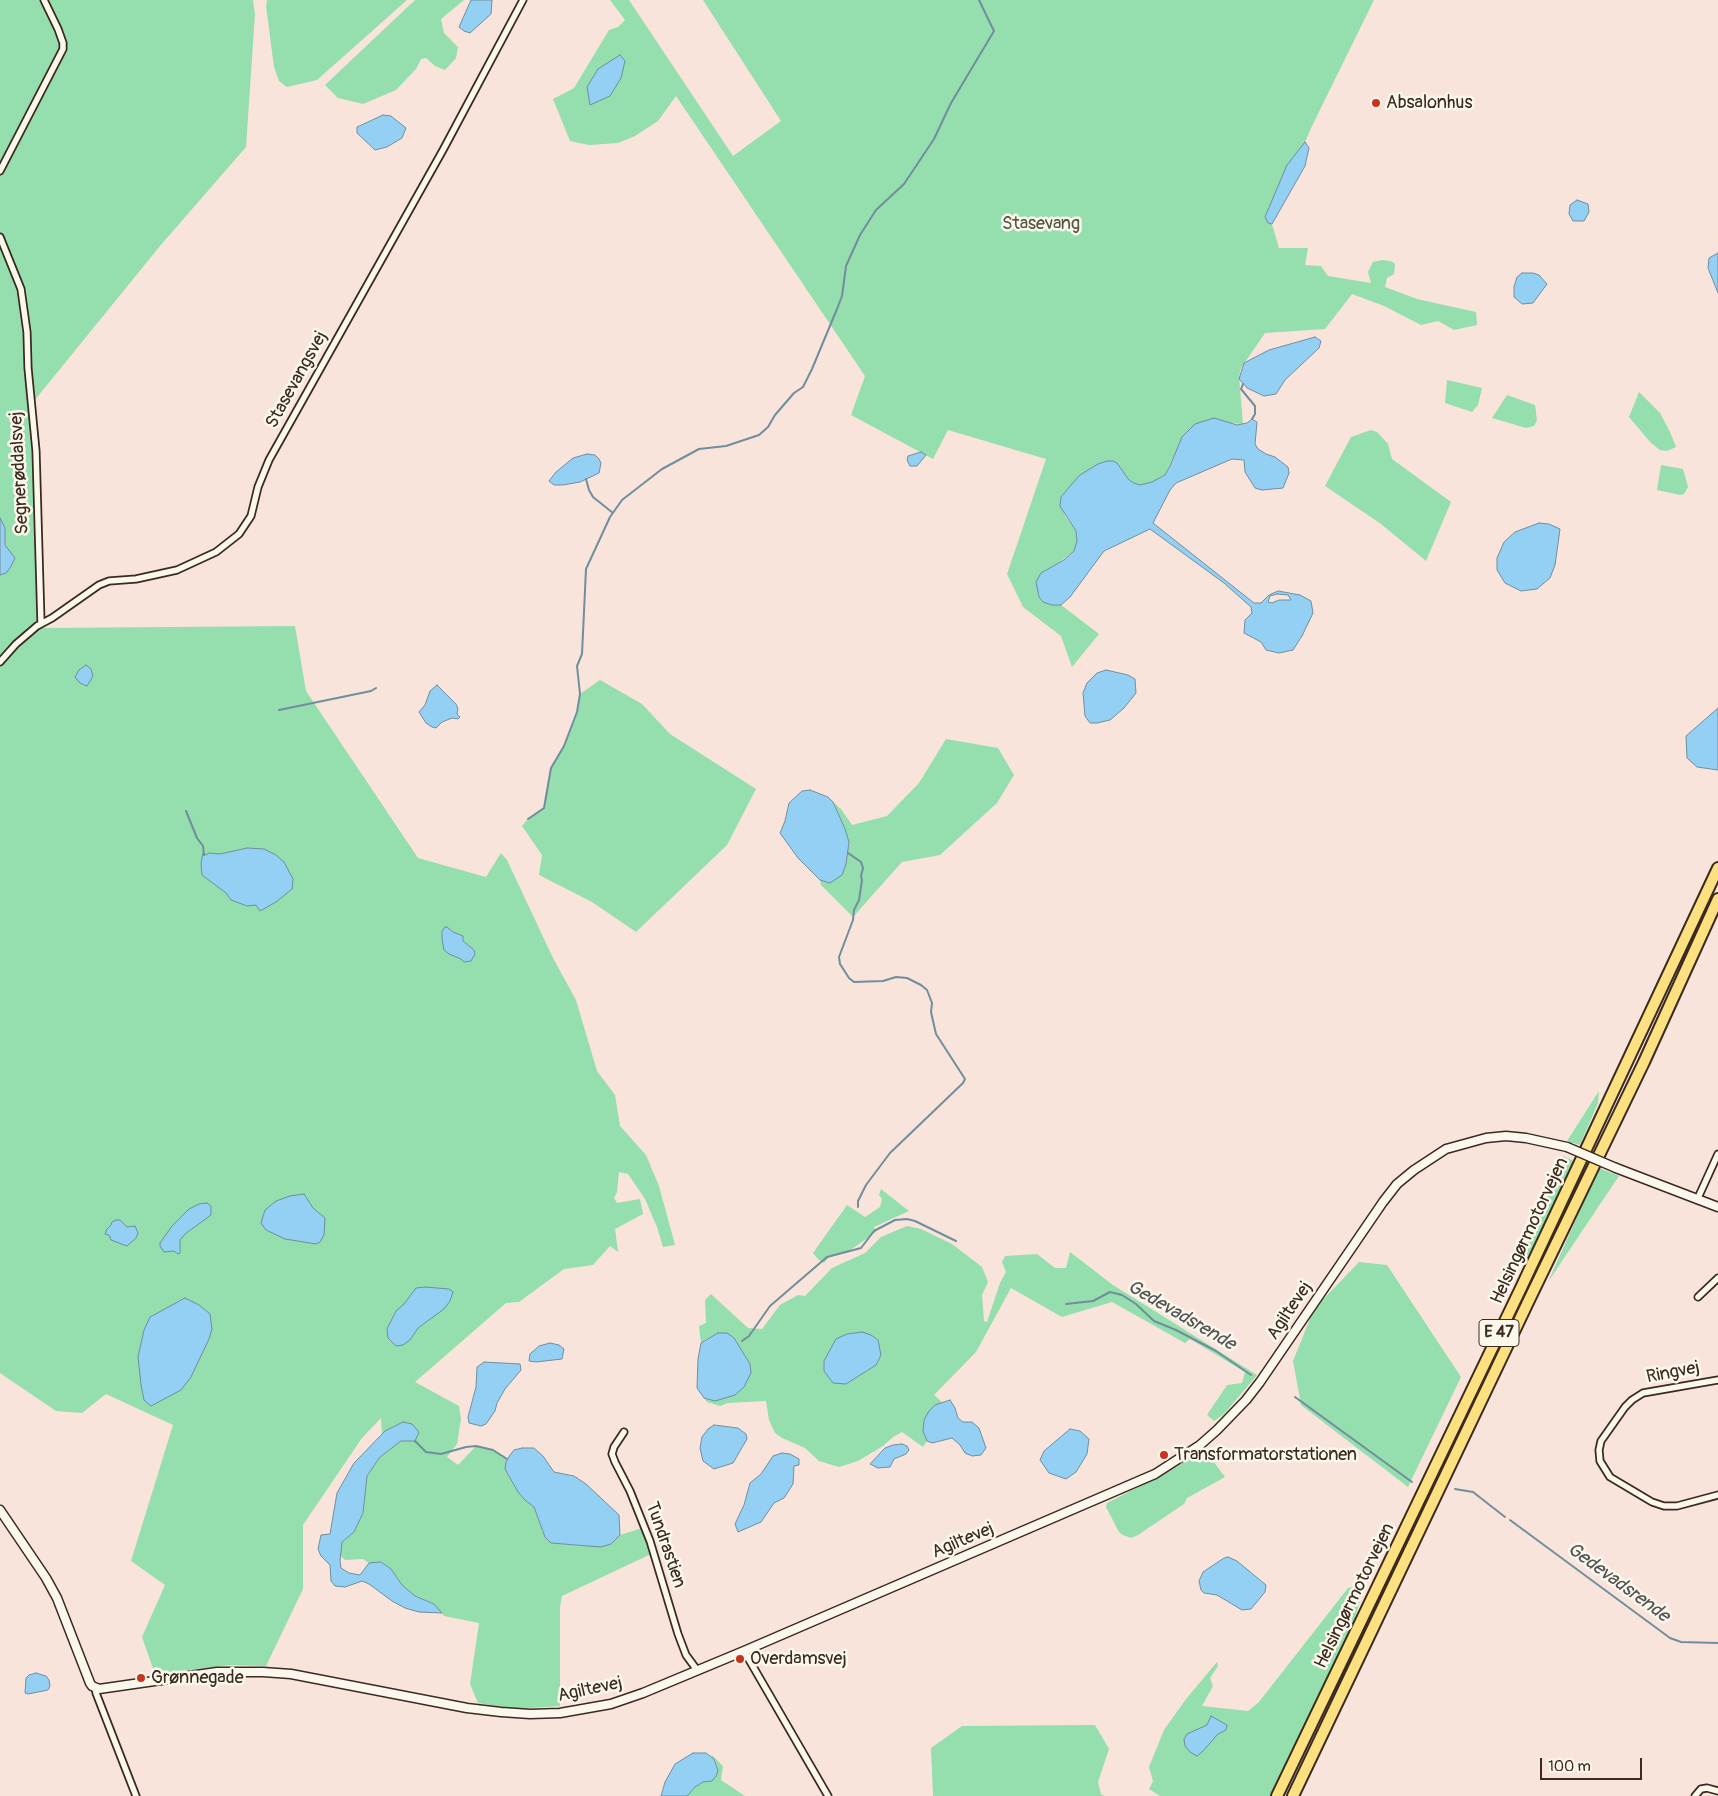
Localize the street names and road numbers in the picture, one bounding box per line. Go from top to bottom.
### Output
street label: Stasevangsvej [262,328,332,432]
street label: Segnerøddalsvej [6,411,34,535]
street label: Helsingørmotorvejen [1487,1154,1573,1308]
street label: Agiltevej [1263,1278,1317,1344]
road number: E 47 [1479,1320,1519,1346]
street label: Ringvej [1645,1357,1701,1389]
street label: Tundrastien [640,1499,690,1591]
street label: Agiltevej [929,1518,997,1564]
street label: Helsingørmotorvejen [1310,1520,1400,1672]
street label: Agiltevej [556,1673,624,1707]

